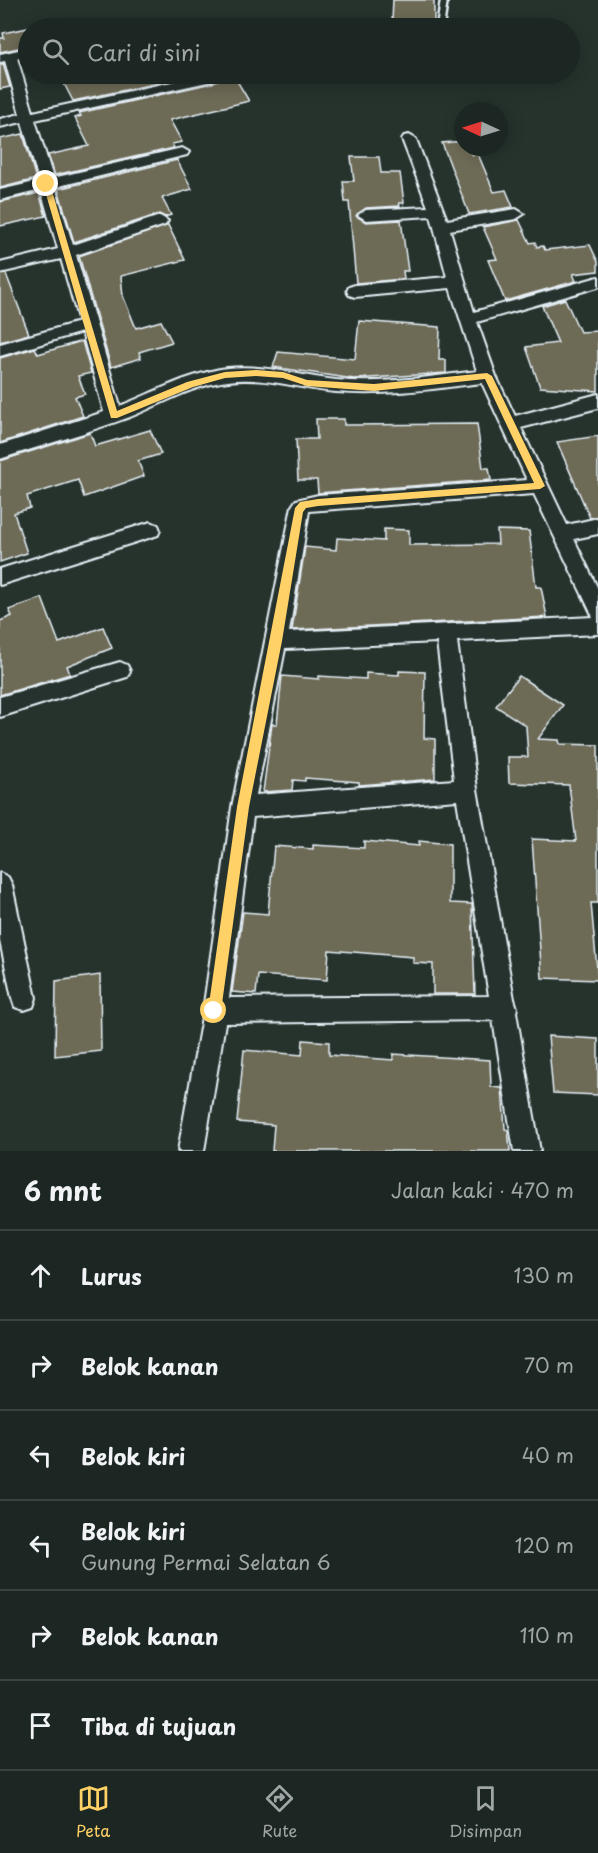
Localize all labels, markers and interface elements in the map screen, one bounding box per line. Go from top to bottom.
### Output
search box [18,18,580,84]
icon: search [39,35,72,68]
text: Cari di sini [87,35,200,68]
north arrow [454,102,508,156]
route end [32,170,58,196]
route start [200,997,226,1023]
text: 6 mnt [24,1171,102,1210]
text: Jalan kaki · 470 m [391,1175,574,1205]
icon: ahead [24,1259,57,1292]
text: Lurus [81,1259,142,1292]
text: 130 m [514,1260,574,1290]
icon: right [24,1349,57,1382]
text: Belok kanan [81,1349,218,1382]
text: 70 m [524,1350,574,1380]
icon: left [24,1439,57,1472]
text: Belok kiri [81,1439,185,1472]
text: 40 m [522,1440,574,1470]
text: Belok kiri [81,1514,185,1547]
icon: left [24,1529,57,1562]
text: 120 m [515,1530,574,1560]
text: Gunung Permai Selatan 6 [81,1547,330,1577]
icon: right [24,1619,57,1652]
text: Belok kanan [81,1619,218,1652]
text: 110 m [520,1620,574,1650]
icon: arrive [24,1709,57,1742]
text: Tiba di tujuan [81,1709,236,1742]
tab: Peta [76,1782,110,1842]
tab: Rute [262,1782,297,1842]
tab: Disimpan [449,1782,522,1842]

